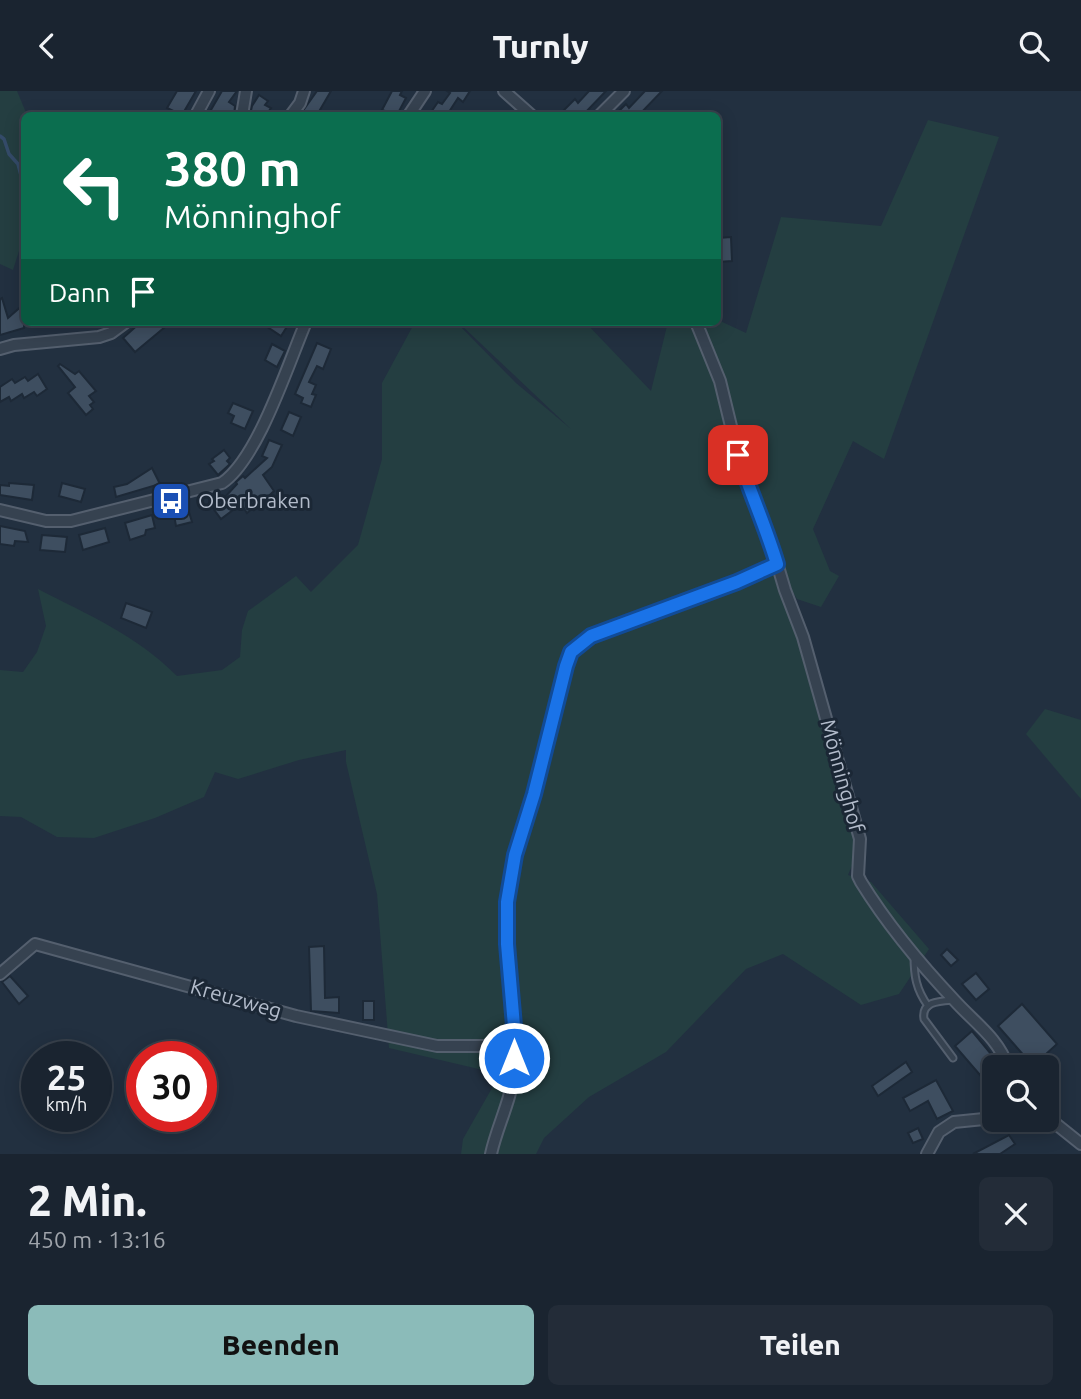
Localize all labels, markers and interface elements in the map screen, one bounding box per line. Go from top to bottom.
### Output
icon: back [28,27,66,65]
icon: search [1015,27,1053,65]
text: Turnly [493,28,588,64]
icon: left [49,140,140,231]
text: 380 m [164,140,301,195]
text: Mönninghof [164,198,341,234]
icon: arrive [124,273,162,311]
text: Dann [49,278,110,307]
pin [708,425,768,485]
icon: arrive [719,436,757,474]
bus stop icon: Oberbraken [150,480,192,522]
place label: Oberbraken [198,488,311,512]
street label: Mönninghof [816,717,870,836]
street label: Kreuzweg [188,974,285,1023]
position arrow [477,1021,551,1095]
speed limit sign: 30 [126,1041,217,1132]
map controls [982,1055,1059,1132]
button: search [982,1055,1059,1132]
text: 25 [47,1057,86,1097]
text: km/h [46,1094,87,1114]
text: 2 Min. [28,1177,147,1224]
button: close [979,1177,1053,1251]
text: 450 m · 13:16 [28,1227,166,1252]
button: Beenden [28,1305,534,1385]
button: Teilen [548,1305,1053,1385]

